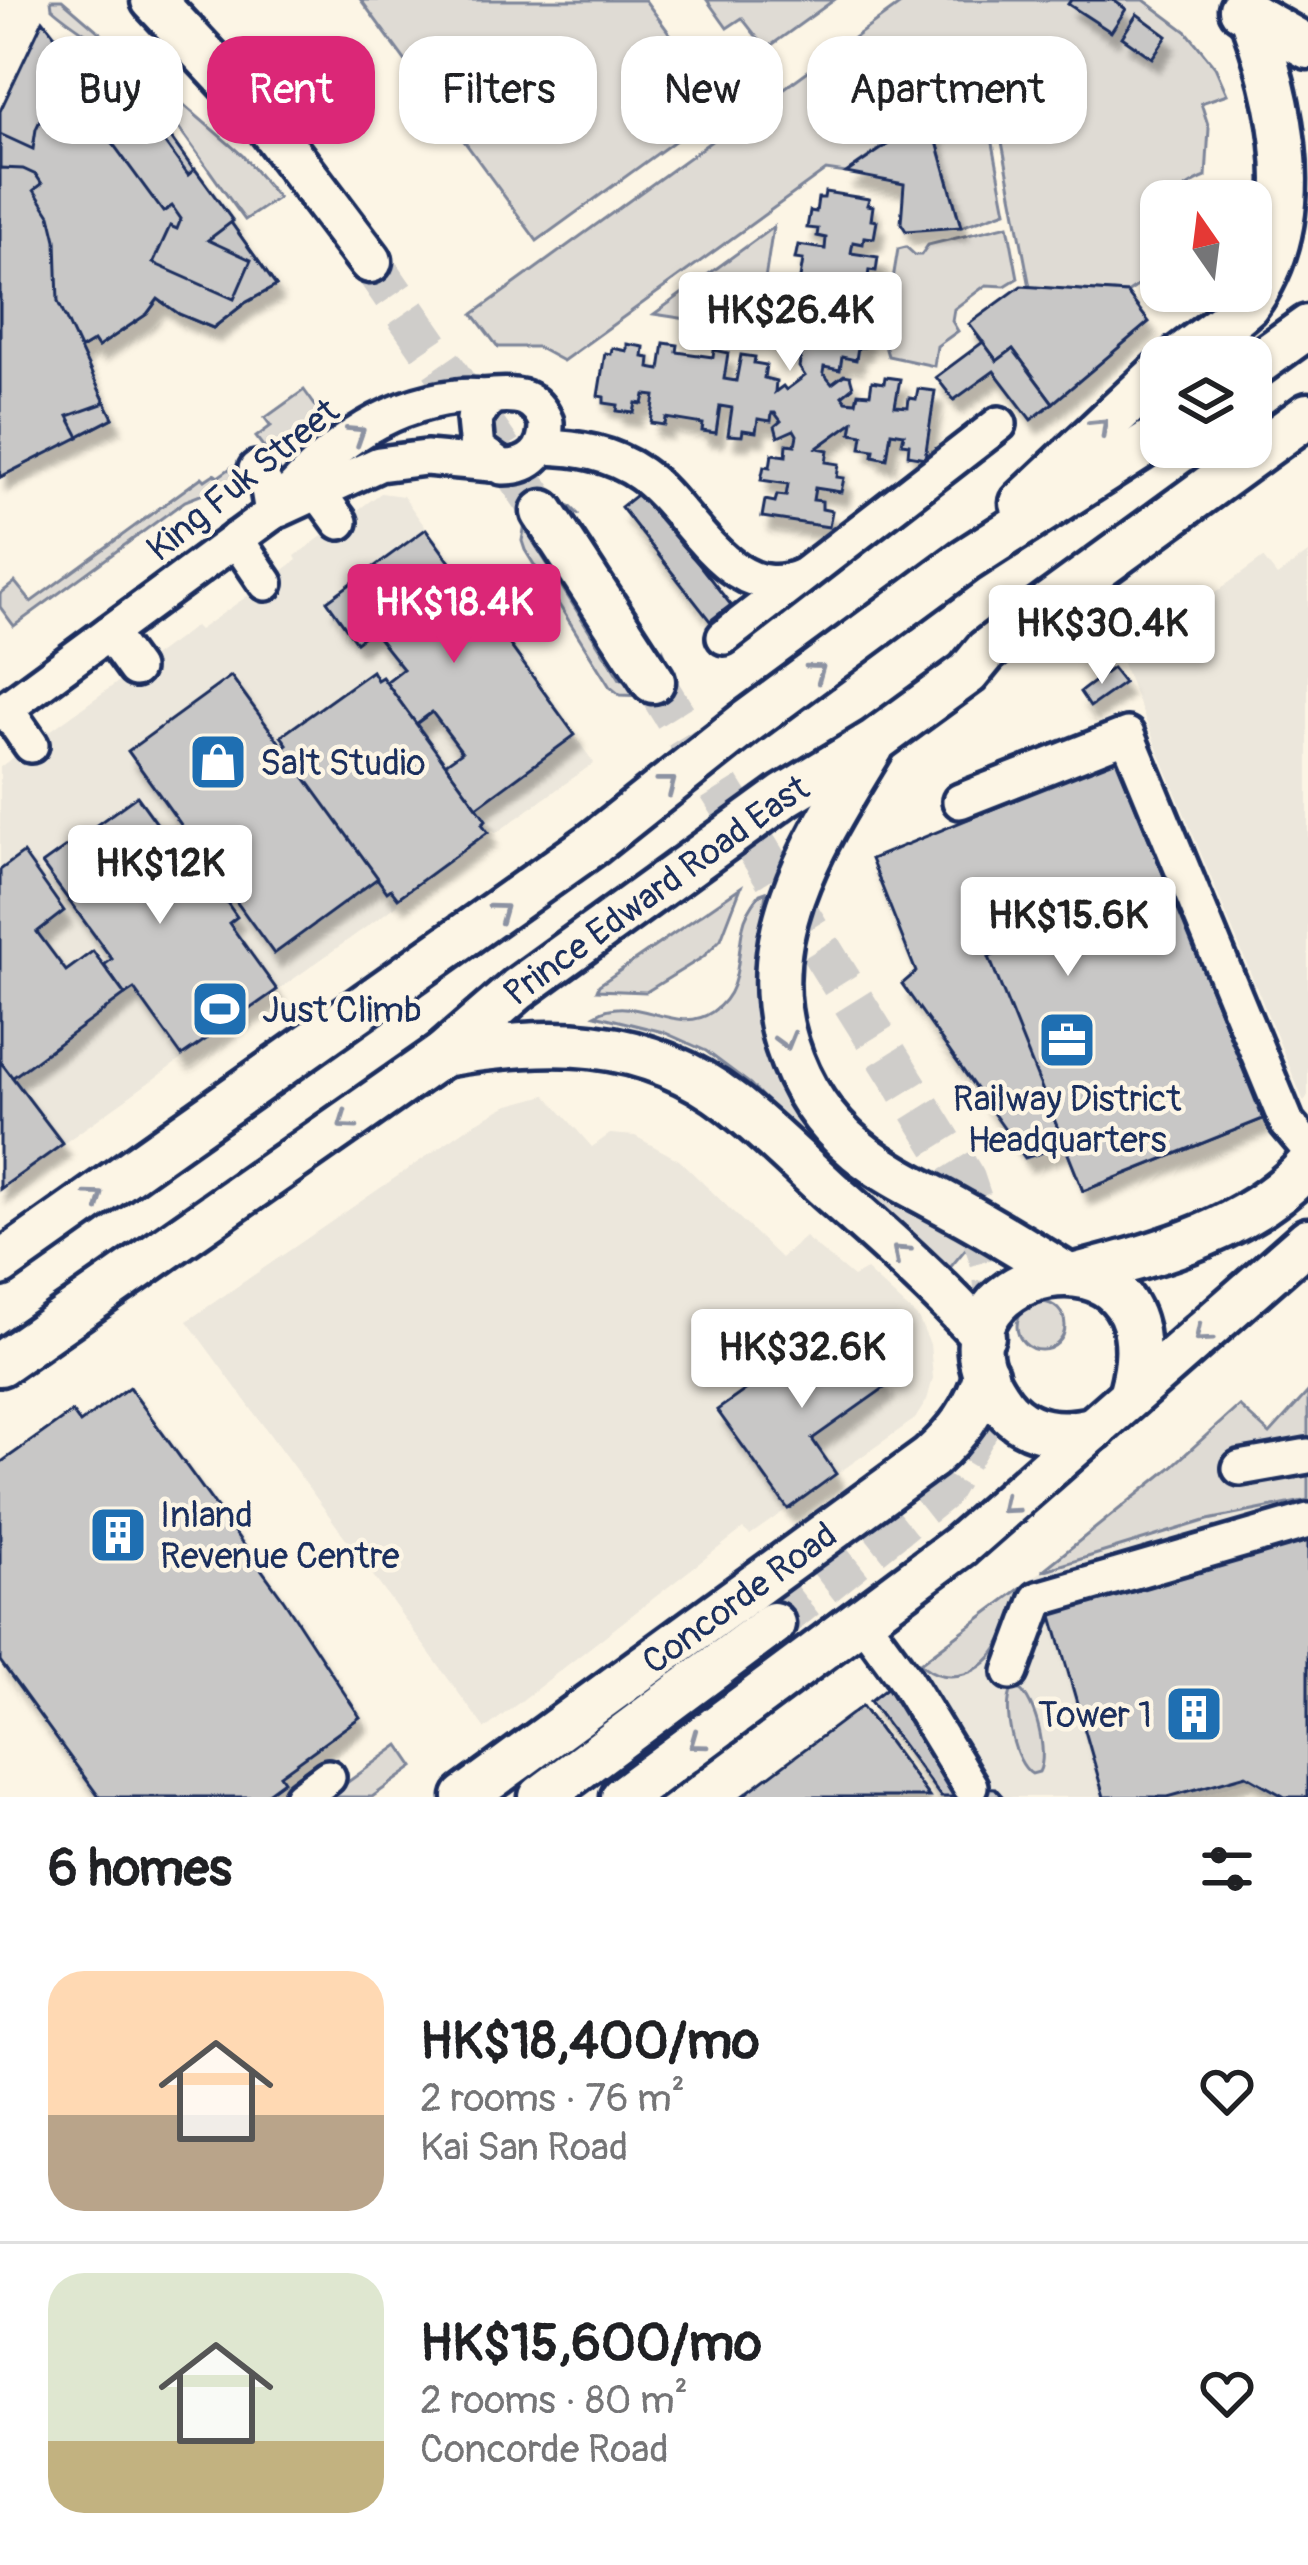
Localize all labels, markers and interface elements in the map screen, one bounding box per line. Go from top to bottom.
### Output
chip: Buy [36,36,183,144]
chip: Rent [207,36,375,144]
chip: Filters [399,36,597,144]
chip: New [621,36,783,144]
chip: Apartment [807,36,1087,144]
north arrow [1140,180,1272,312]
map controls [1140,180,1272,468]
pin: HK$26.4K [666,272,914,374]
text: HK$26.4K [706,286,874,335]
button: layers [1140,336,1272,468]
street label: King Fuk Street [138,389,349,571]
one-way arrow [1086,419,1108,441]
one-way arrow [344,427,366,449]
pin: HK$18.4K [330,564,578,666]
text: HK$18.4K [375,578,533,627]
pin: HK$30.4K [978,585,1226,687]
text: HK$30.4K [1016,599,1188,648]
one-way arrow [804,663,825,685]
shop icon: Salt Studio [187,731,249,793]
place label: Salt Studio [260,741,426,786]
street label: Prince Edward Road East [494,765,818,1016]
one-way arrow [655,777,677,798]
pin: HK$12K [62,825,258,927]
text: HK$12K [95,839,225,888]
pin: HK$15.6K [944,877,1192,979]
text: HK$15.6K [988,891,1148,940]
one-way arrow [487,903,508,925]
sports icon: Just Climb [189,978,251,1040]
place label: Just Climb [262,988,422,1033]
office icon: Railway District Headquarters [1036,1009,1098,1071]
one-way arrow [772,1030,797,1051]
place label: Railway District Headquarters [953,1077,1182,1163]
one-way arrow [337,1108,359,1130]
one-way arrow [83,1190,104,1212]
one-way arrow [892,1246,914,1267]
pin: HK$32.6K [678,1309,926,1411]
one-way arrow [1194,1320,1216,1342]
text: HK$32.6K [718,1323,886,1372]
one-way arrow [1000,1492,1022,1514]
place label: Inland Revenue Centre [160,1493,400,1579]
building icon: Inland Revenue Centre [87,1504,149,1566]
street label: Concorde Road [634,1513,846,1684]
building icon: Tower 1 [1163,1683,1225,1745]
place label: Tower 1 [1038,1693,1152,1738]
one-way arrow [689,1727,711,1749]
icon: filters [1194,1836,1260,1902]
text: 6 homes [48,1837,232,1901]
text: HK$18,400/mo [420,2010,760,2074]
icon: home [144,2019,288,2163]
icon: heart [1194,2058,1260,2124]
text: 2 rooms · 76 m² [420,2074,685,2123]
text: Kai San Road [420,2123,628,2172]
text: HK$15,600/mo [420,2312,762,2376]
icon: home [144,2321,288,2465]
icon: heart [1194,2360,1260,2426]
text: 2 rooms · 80 m² [420,2376,688,2425]
text: Concorde Road [420,2425,669,2474]

